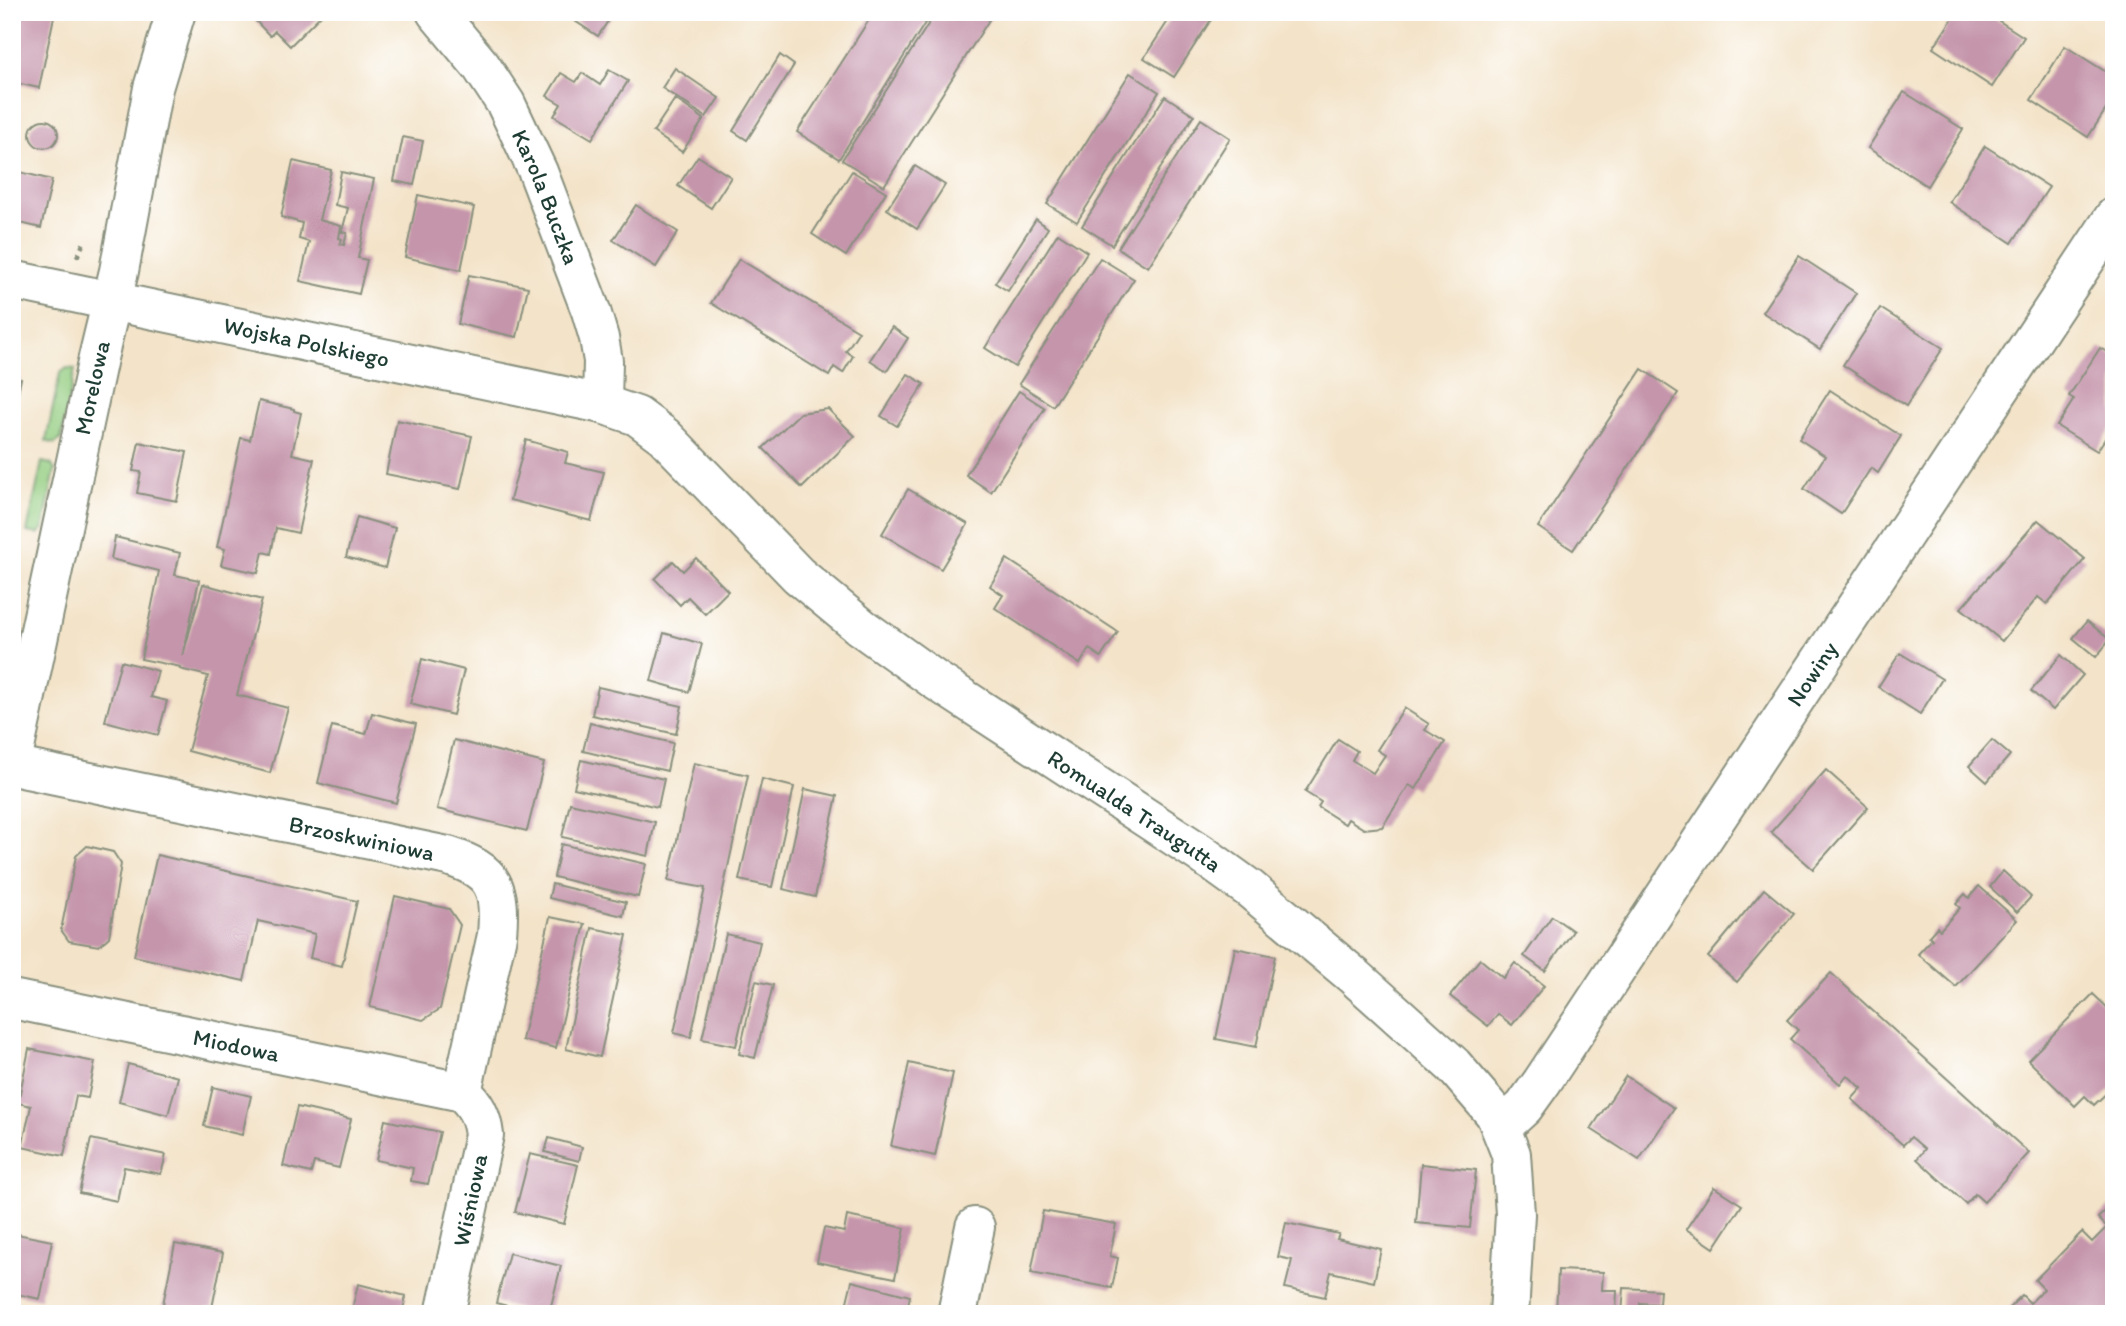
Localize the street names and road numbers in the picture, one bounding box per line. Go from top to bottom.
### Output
street label: Karola Buczka [506,125,586,268]
street label: Wojska Polskiego [221,311,392,373]
street label: Morelowa [68,337,116,437]
street label: Nowiny [1780,636,1844,711]
street label: Romualda Traugutta [1043,743,1227,878]
street label: Brzoskwiniowa [286,810,437,867]
street label: Miodowa [190,1023,282,1068]
street label: Wiśniowa [447,1151,493,1249]

